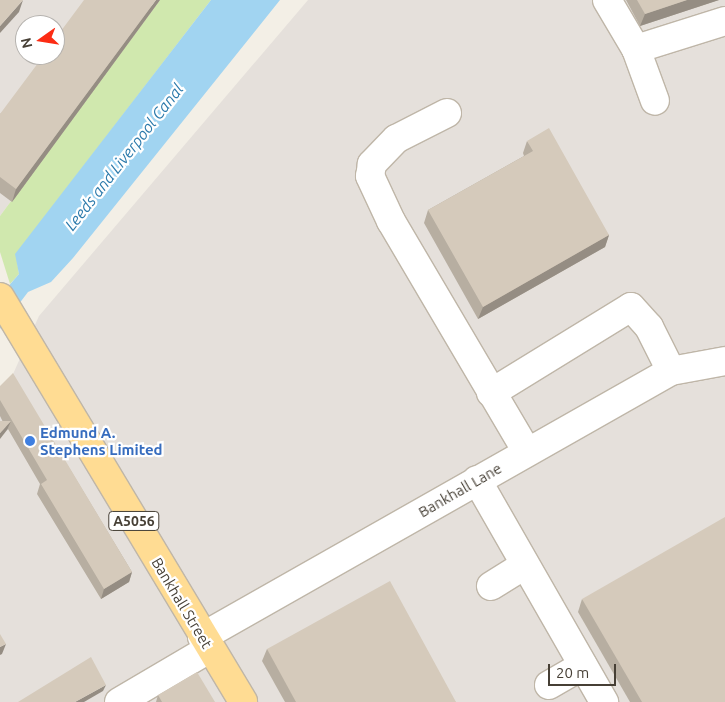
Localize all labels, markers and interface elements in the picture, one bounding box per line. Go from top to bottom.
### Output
north arrow [15,15,65,65]
text: N [17,36,35,50]
water label: Leeds and Liverpool Canal [61,80,187,234]
place label: Edmund A. Stephens Limited [40,423,163,458]
marker: Edmund A. Stephens Limited [24,435,36,447]
street label: Bankhall Lane [415,459,505,521]
road number: A5056 [108,510,160,532]
street label: Bankhall Street [148,554,216,652]
scale bar [550,654,618,686]
text: 20 m [556,664,589,681]

